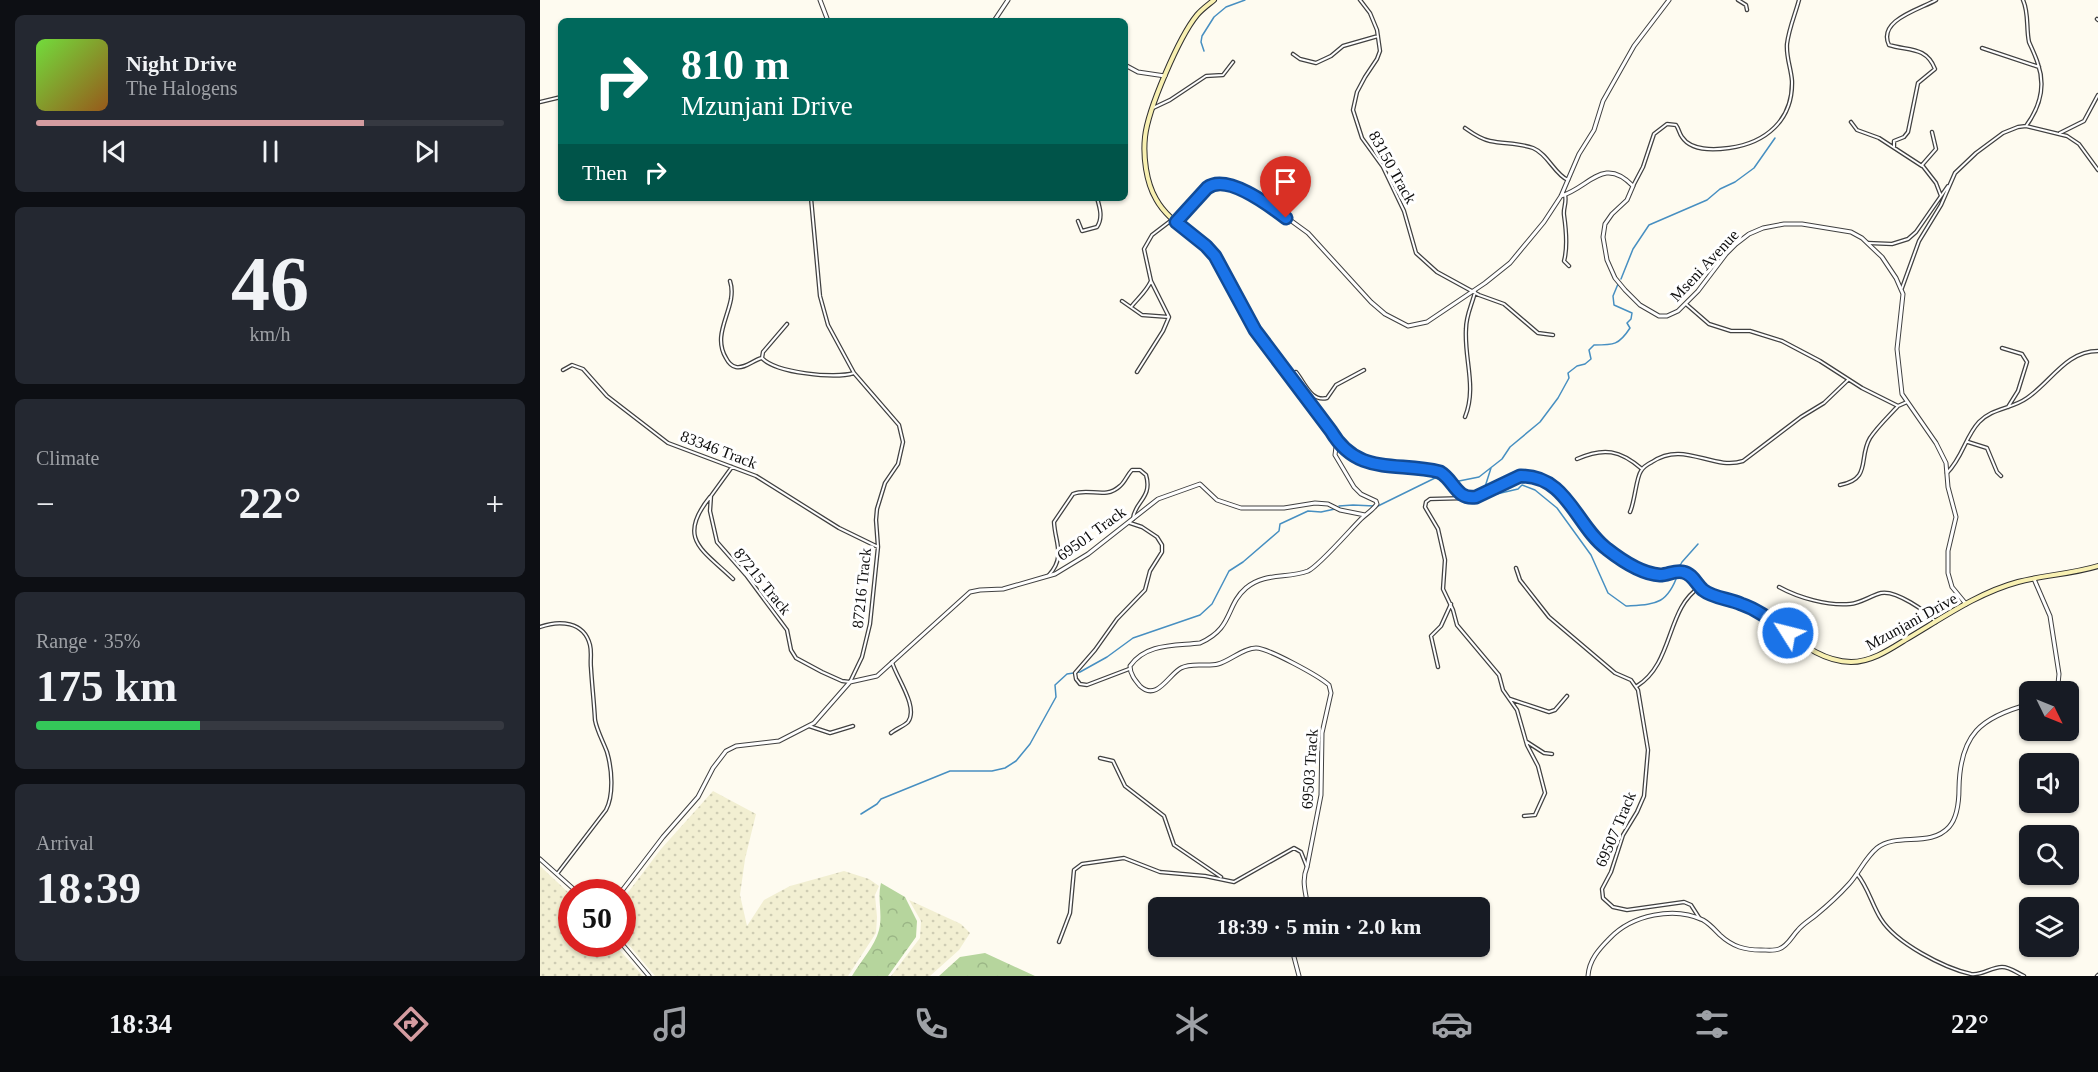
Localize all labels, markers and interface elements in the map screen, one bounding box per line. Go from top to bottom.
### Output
icon: right [582,42,660,120]
text: 810 m [681,42,790,88]
text: Night Drive [126,51,237,76]
text: The Halogens [126,77,238,99]
text: Mzunjani Drive [681,91,853,121]
street label: 83150 Track [1366,128,1419,207]
icon: previous [98,135,131,168]
icon: pause [254,135,287,168]
icon: next [410,135,443,168]
icon: right [639,156,672,189]
pin [1260,156,1311,218]
text: Then [582,160,627,185]
icon: arrive [1269,165,1302,198]
street label: Mseni Avenue [1667,226,1742,305]
text: 46 [231,240,309,327]
text: km/h [249,323,291,345]
street label: 83346 Track [678,427,759,472]
text: Climate [36,447,99,469]
text: 22° [239,478,302,528]
text: − [36,486,55,522]
text: + [485,486,504,522]
street label: 69501 Track [1054,503,1129,564]
street label: 87215 Track [731,545,795,618]
street label: 87216 Track [849,547,874,629]
street label: Mzunjani Drive [1863,589,1960,654]
position arrow [1756,601,1820,665]
text: Range · 35% [36,630,140,652]
text: 175 km [36,661,177,711]
north arrow [2019,681,2079,741]
map controls [2019,681,2079,957]
street label: 69503 Track [1298,728,1321,810]
button: sound [2019,753,2079,813]
street label: 69507 Track [1592,789,1639,870]
button: search [2019,825,2079,885]
text: Arrival [36,832,94,854]
text: 18:39 [36,863,141,913]
speed limit sign: 50 [558,879,636,957]
button: layers [2019,897,2079,957]
text: 18:39 · 5 min · 2.0 km [1217,914,1421,939]
icon: directions [390,1003,432,1045]
icon: music [650,1003,692,1045]
icon: phone [910,1003,952,1045]
icon: climate [1171,1003,1213,1045]
icon: car [1431,1003,1473,1045]
icon: filters [1691,1003,1733,1045]
text: 18:34 [109,1009,172,1039]
text: 22° [1951,1009,1989,1039]

